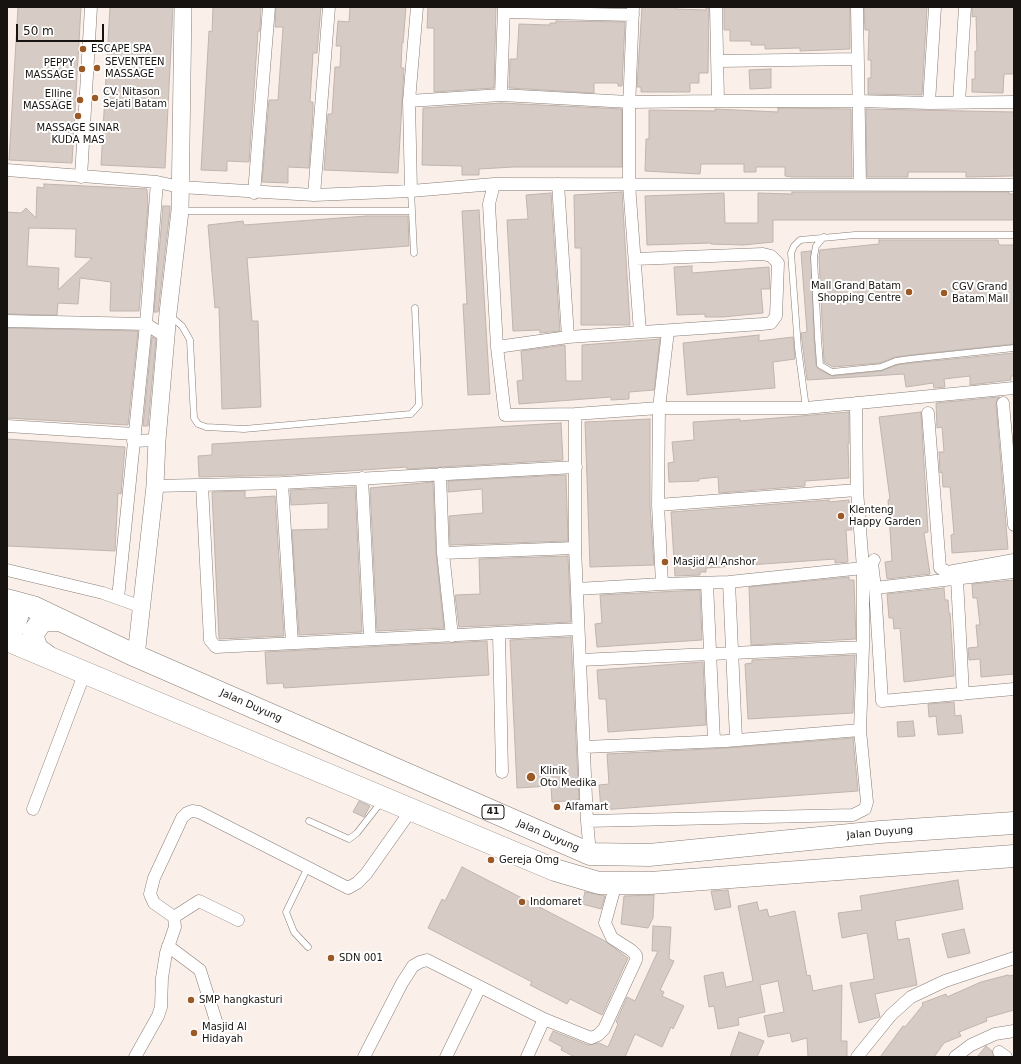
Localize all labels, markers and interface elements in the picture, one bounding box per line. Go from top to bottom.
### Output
scale bar [18,16,106,42]
text: 50 m [23,24,54,38]
place label: ESCAPE SPA [91,43,152,55]
marker: ESCAPE SPA [78,44,88,54]
place label: SEVENTEEN MASSAGE [105,56,165,80]
place label: PEPPY MASSAGE [25,57,74,80]
marker: SEVENTEEN MASSAGE [92,63,102,73]
marker: PEPPY MASSAGE [77,64,87,74]
place label: CV. Nitason Sejati Batam [103,86,167,110]
place label: Elline MASSAGE [23,88,72,112]
marker: CV. Nitason Sejati Batam [90,93,100,103]
marker: Elline MASSAGE [75,95,85,105]
marker: MASSAGE SINAR KUDA MAS [73,111,83,121]
place label: MASSAGE SINAR KUDA MAS [37,122,119,146]
place label: Mall Grand Batam Shopping Centre [811,280,901,304]
place label: CGV Grand Batam Mall [952,281,1008,304]
marker: Mall Grand Batam Shopping Centre [904,287,914,297]
marker: CGV Grand Batam Mall [939,288,949,298]
place label: Klenteng Happy Garden [849,504,921,528]
marker: Klenteng Happy Garden [836,511,846,521]
place label: Masjid Al Anshor [673,556,756,568]
marker: Masjid Al Anshor [660,557,670,567]
street label: Jalan Duyung [218,687,284,725]
place label: Klinik Oto Medika [540,765,597,788]
marker: Klinik Oto Medika [525,771,537,783]
place label: Alfamart [565,801,608,813]
marker: Alfamart [552,802,562,812]
road number: 41 [482,805,504,819]
street label: Jalan Duyung [515,817,581,855]
street label: Jalan Duyung [846,824,914,842]
place label: Gereja Omg [499,854,559,866]
marker: Gereja Omg [486,855,496,865]
place label: Indomaret [530,896,582,908]
marker: Indomaret [517,897,527,907]
place label: SDN 001 [339,952,383,964]
marker: SDN 001 [326,953,336,963]
place label: SMP hangkasturi [199,994,282,1006]
marker: SMP hangkasturi [186,995,196,1005]
place label: Masjid Al Hidayah [202,1021,247,1044]
marker: Masjid Al Hidayah [189,1028,199,1038]

